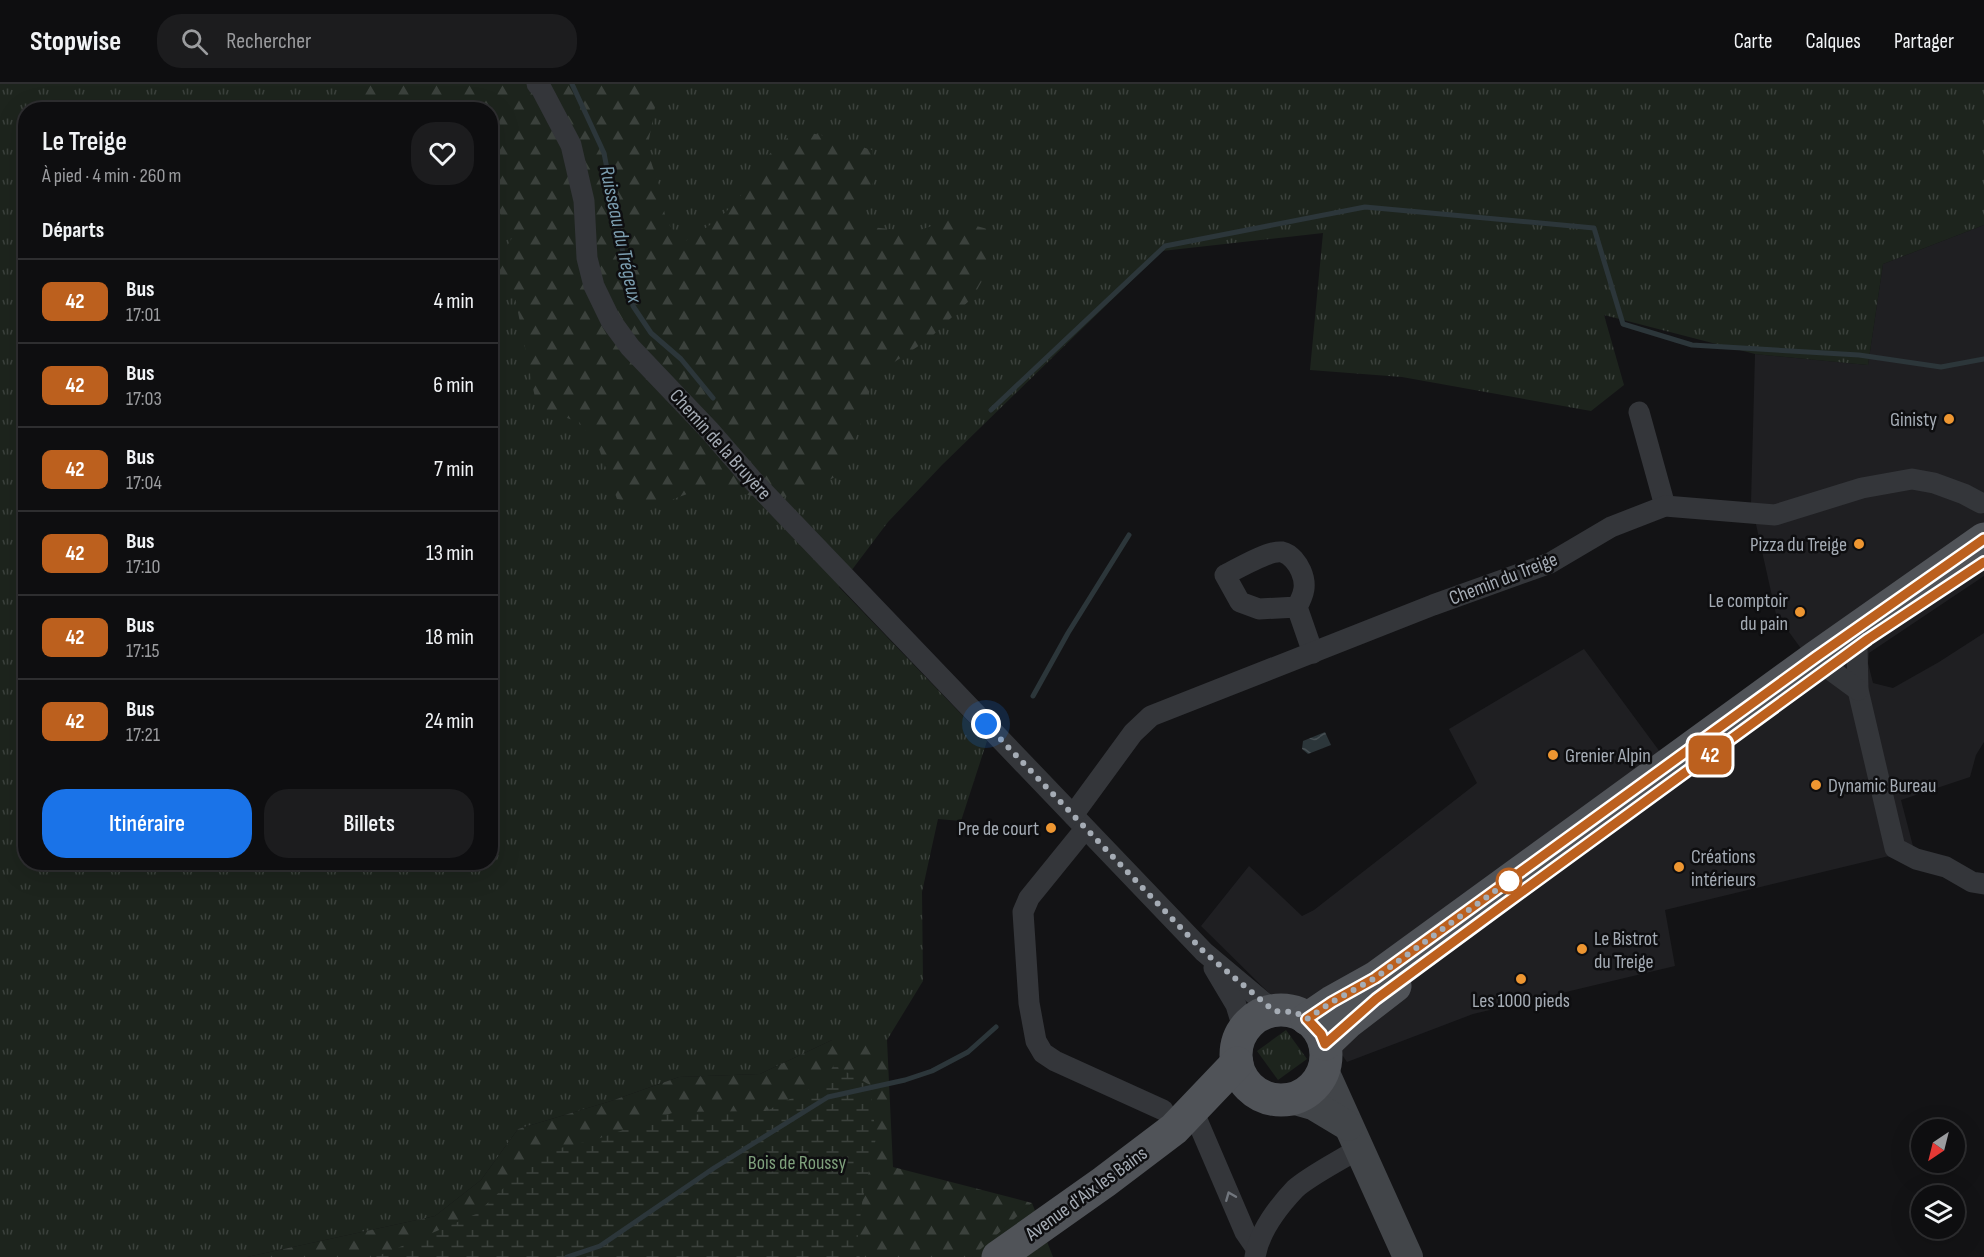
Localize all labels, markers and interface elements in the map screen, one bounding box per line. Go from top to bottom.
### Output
search box [157,14,577,68]
text: Stopwise [30,25,121,58]
icon: search [178,25,211,58]
text: Rechercher [226,28,311,55]
text: Carte [1734,29,1773,54]
text: Calques [1806,29,1861,54]
text: Partager [1894,29,1954,54]
button: heart [411,122,474,185]
text: Le Treige [42,125,127,158]
water label: Ruisseau du Trégeux [594,163,647,306]
text: À pied · 4 min · 260 m [42,164,181,188]
text: Départs [42,217,104,244]
text: Bus [126,276,155,303]
text: 4 min [434,288,474,315]
text: 42 [65,289,85,314]
text: 17:01 [126,303,161,327]
text: Bus [126,360,155,387]
text: 6 min [433,372,474,399]
text: 42 [65,373,85,398]
street label: Chemin de la Bruyère [664,384,776,505]
text: 17:03 [126,387,162,411]
place label: Ginisty [1890,408,1937,432]
marker: Ginisty [1942,412,1956,426]
text: Bus [126,444,155,471]
text: 7 min [434,456,474,483]
text: 42 [65,457,85,482]
text: 17:04 [126,471,162,495]
text: Bus [126,528,155,555]
place label: Pizza du Treige [1750,533,1847,557]
marker: Pizza du Treige [1852,537,1866,551]
text: 13 min [426,540,474,567]
text: 42 [65,541,85,566]
street label: Chemin du Treige [1446,547,1561,611]
text: 17:10 [126,555,161,579]
place label: Le comptoir du pain [1709,589,1788,636]
marker: Le comptoir du pain [1793,605,1807,619]
text: Bus [126,612,155,639]
text: 18 min [426,624,474,651]
text: 42 [65,625,85,650]
text: 17:15 [126,639,160,663]
text: Bus [126,696,155,723]
text: 24 min [425,708,474,735]
text: 42 [65,709,85,734]
your location [971,709,1001,739]
text: 17:21 [126,723,160,747]
line badge: 42 [1683,736,1737,774]
text: 42 [1700,743,1720,768]
place label: Grenier Alpin [1565,744,1651,768]
marker: Grenier Alpin [1546,748,1560,762]
place label: Dynamic Bureau [1828,774,1936,798]
marker: Dynamic Bureau [1809,778,1823,792]
button: Itinéraire [42,789,252,858]
button: Billets [264,789,474,858]
place label: Pre de court [958,817,1039,841]
marker: Pre de court [1044,821,1058,835]
place label: Créations intérieurs [1691,845,1756,892]
marker: Créations intérieurs [1672,860,1686,874]
unlabelled marker [1496,868,1522,894]
place label: Le Bistrot du Treige [1594,927,1658,974]
marker: Le Bistrot du Treige [1575,942,1589,956]
marker: Les 1000 pieds [1514,972,1528,986]
place label: Les 1000 pieds [1472,989,1570,1013]
north arrow [1911,1119,1965,1173]
map controls [1911,1119,1965,1239]
street label: Avenue d'Aix les Bains [1020,1142,1152,1247]
park label: Bois de Roussy [748,1151,846,1175]
button: layers [1911,1185,1965,1239]
one-way arrow [1225,1192,1237,1203]

